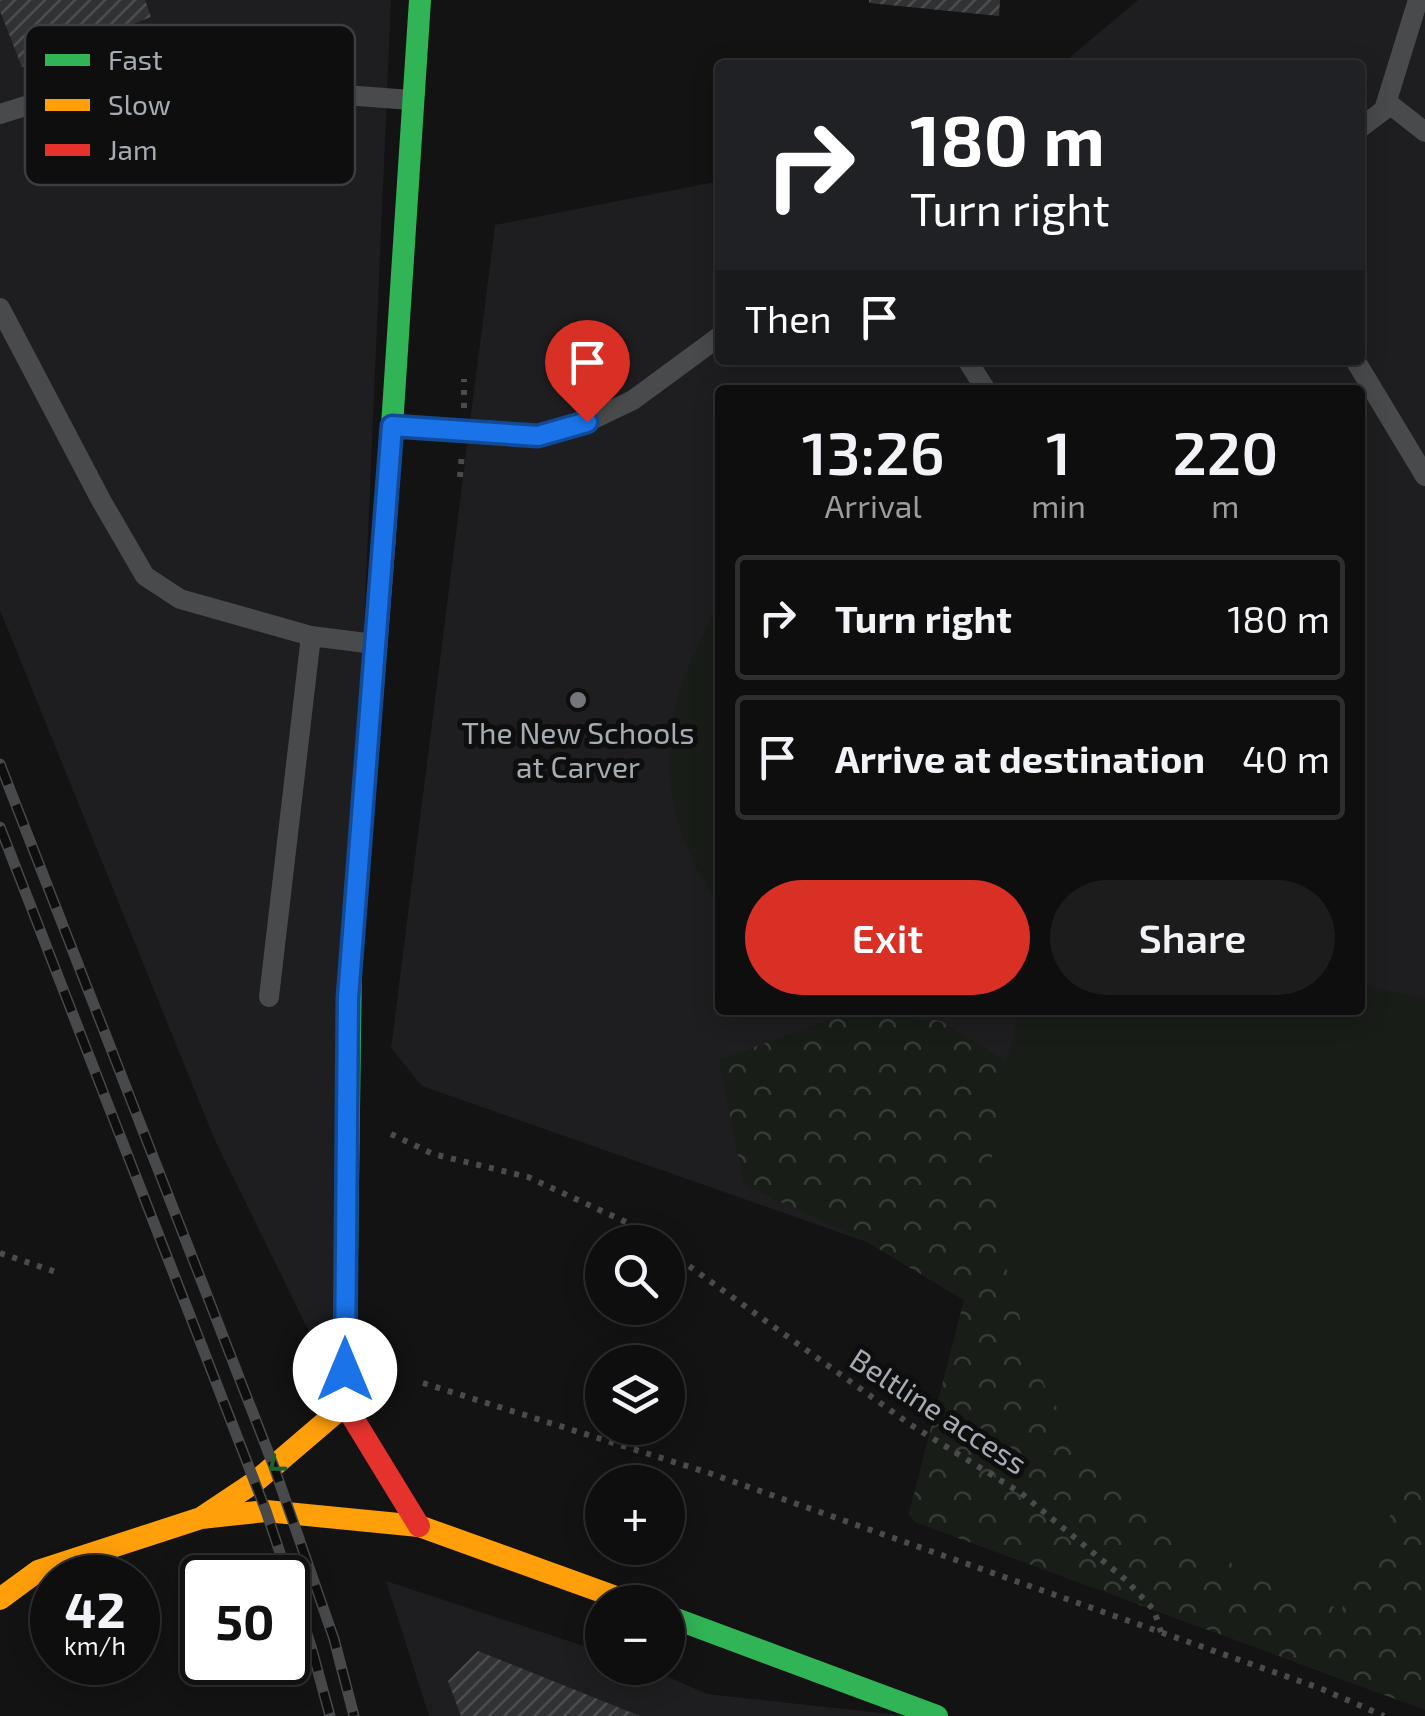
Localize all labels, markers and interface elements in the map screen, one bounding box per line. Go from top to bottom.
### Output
legend [25,25,355,185]
text: Fast [108,42,163,76]
text: Slow [108,87,171,121]
text: 180 m [910,96,1105,180]
icon: right [745,100,875,230]
text: Jam [108,132,157,166]
text: Turn right [910,181,1110,235]
icon: arrive [852,290,907,345]
text: Then [745,295,832,341]
pin [545,320,630,423]
icon: arrive [560,335,615,390]
text: 13:26 [802,415,945,487]
text: 1 [1046,415,1071,487]
text: 220 [1172,415,1278,487]
text: Arrival [824,486,922,524]
text: min [1031,486,1086,524]
text: m [1211,486,1239,524]
icon: right [750,590,805,645]
text: Turn right [835,595,1012,641]
text: 180 m [1227,595,1330,641]
marker: The New Schools at Carver [567,689,589,711]
place label: The New Schools at Carver [462,714,694,784]
icon: arrive [750,730,805,785]
text: Arrive at destination [835,735,1205,781]
text: 40 m [1242,735,1330,781]
button: Exit [745,880,1030,995]
button: Share [1050,880,1335,995]
map controls [585,1225,685,1685]
button: search [585,1225,685,1325]
position arrow [293,1318,397,1422]
street label: Beltline access [844,1340,1034,1481]
button: layers [585,1345,685,1445]
one-way arrow [269,1453,287,1471]
button: + [585,1465,685,1565]
speed limit sign: 50 [180,1555,310,1685]
text: 42 [65,1578,125,1638]
button: − [585,1585,685,1685]
text: km/h [64,1630,126,1660]

